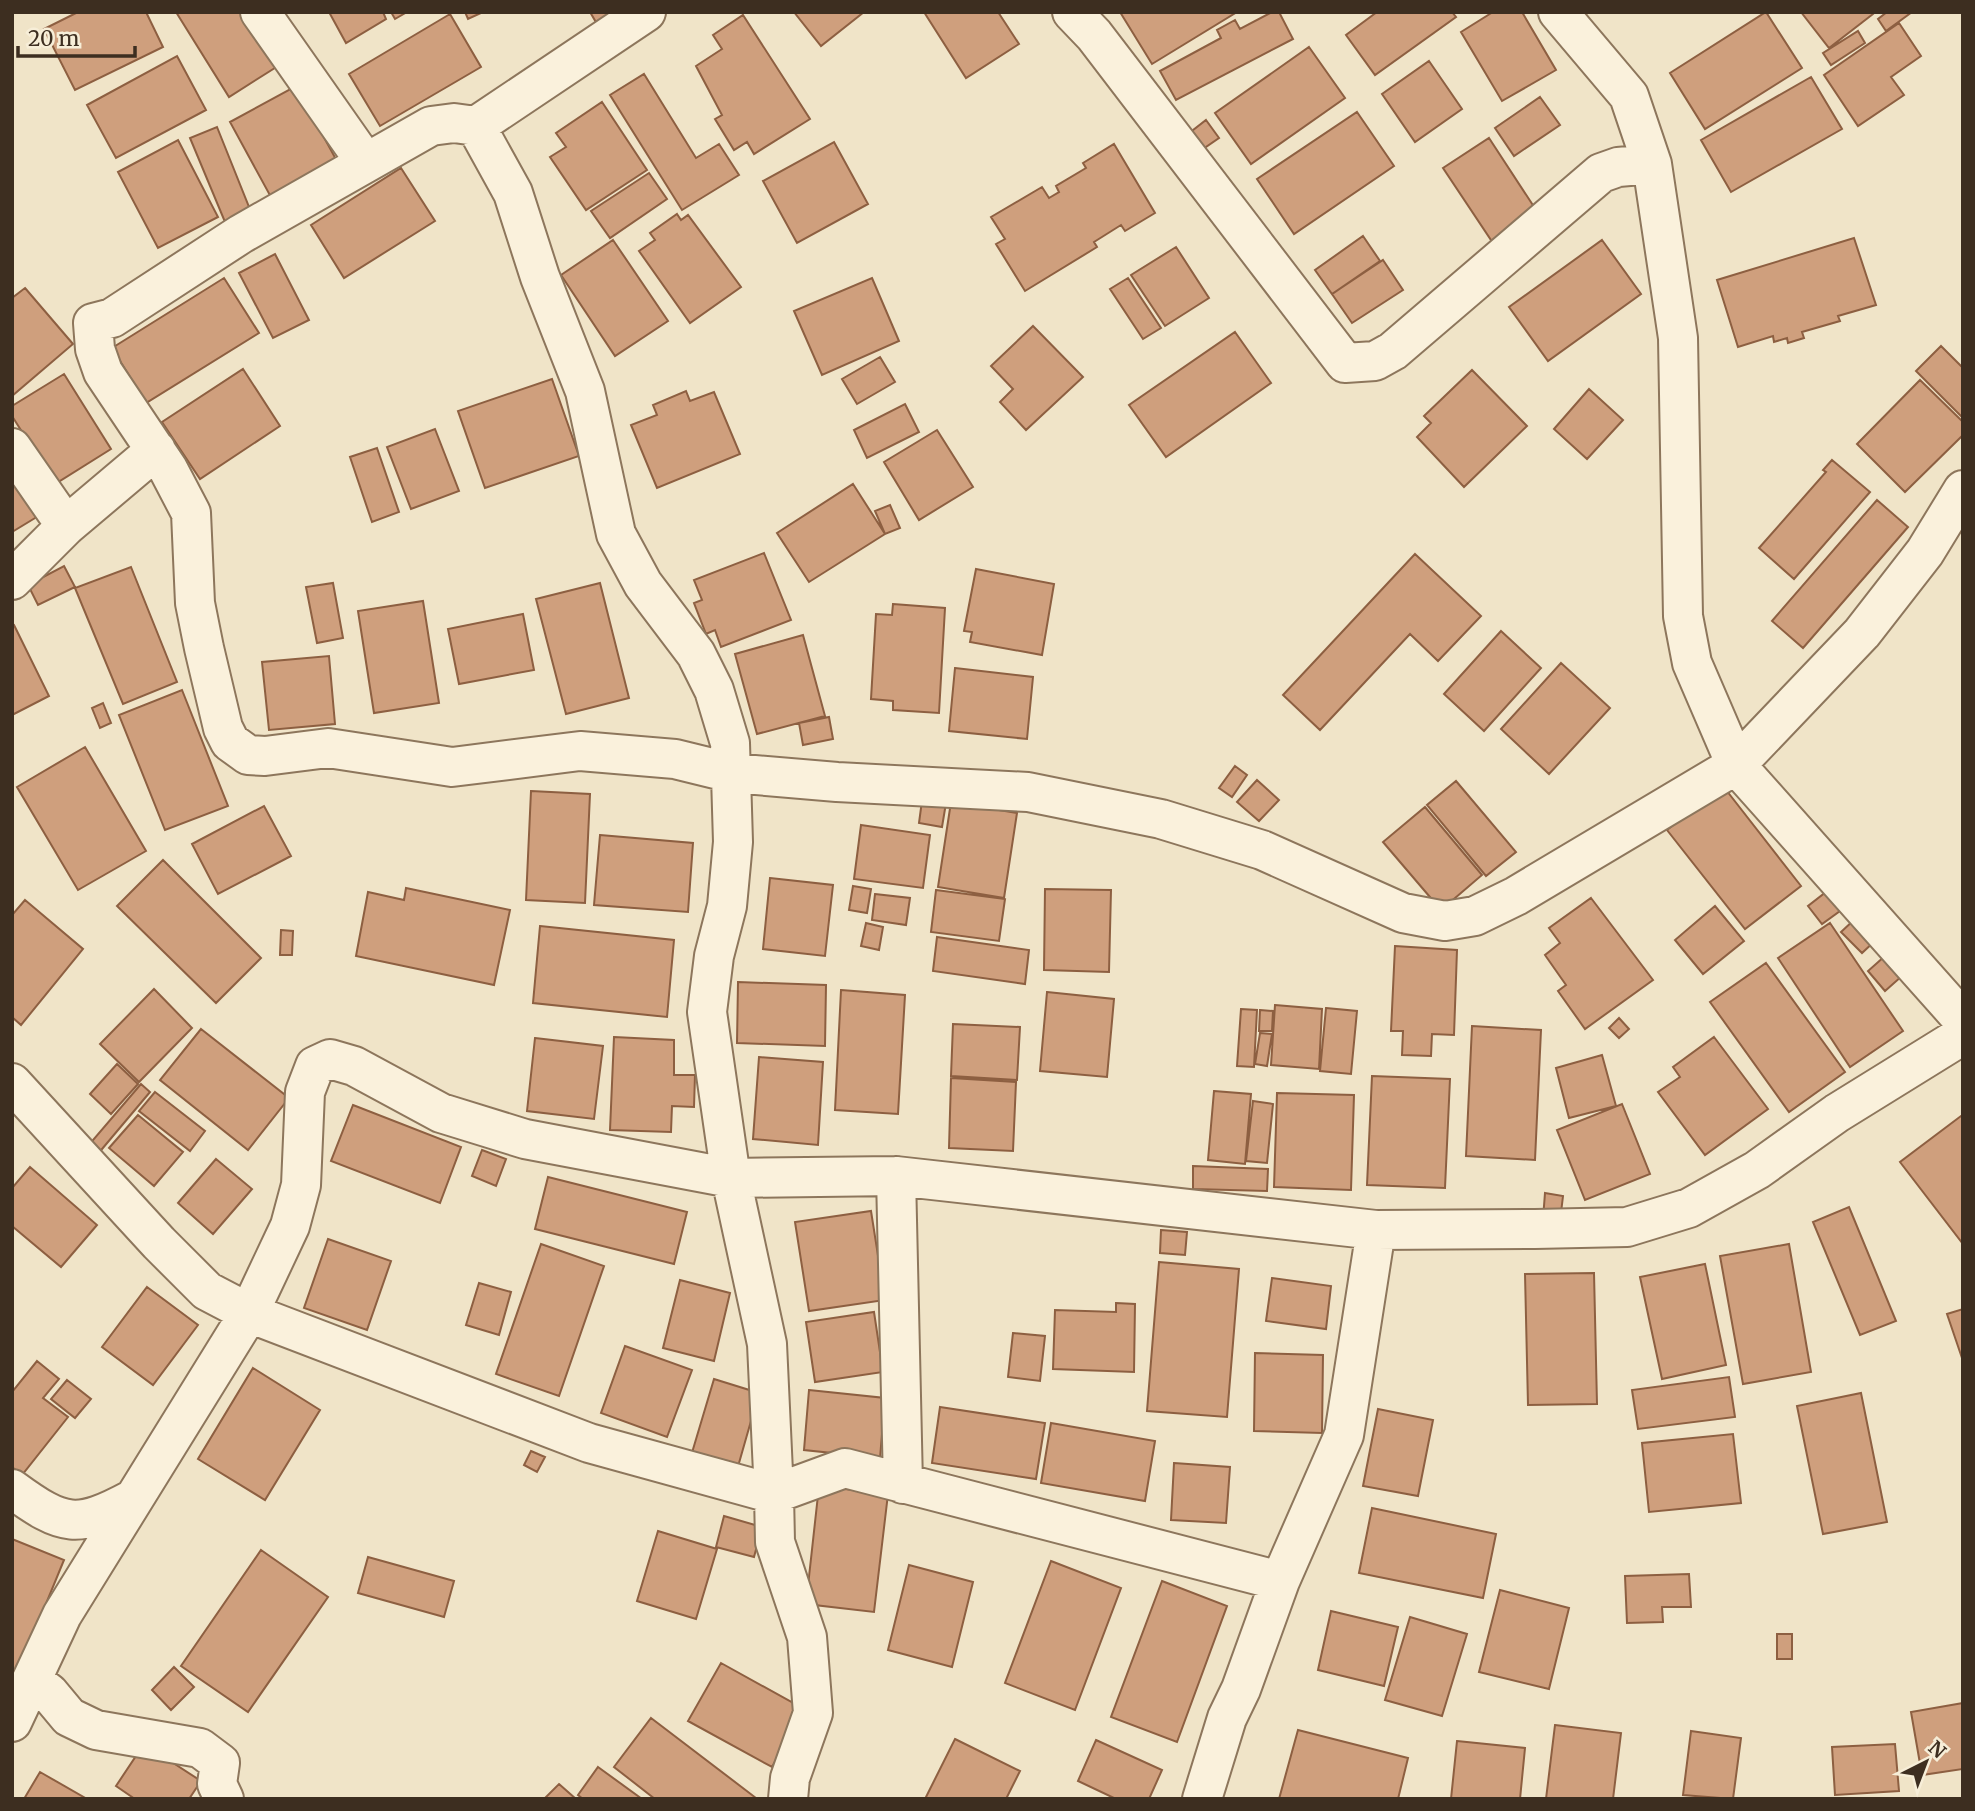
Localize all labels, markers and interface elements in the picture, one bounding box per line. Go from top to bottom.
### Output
scale bar [18,14,135,58]
text: 20 m [28,25,80,52]
north arrow [1891,1727,1961,1797]
text: N [1924,1735,1951,1763]

